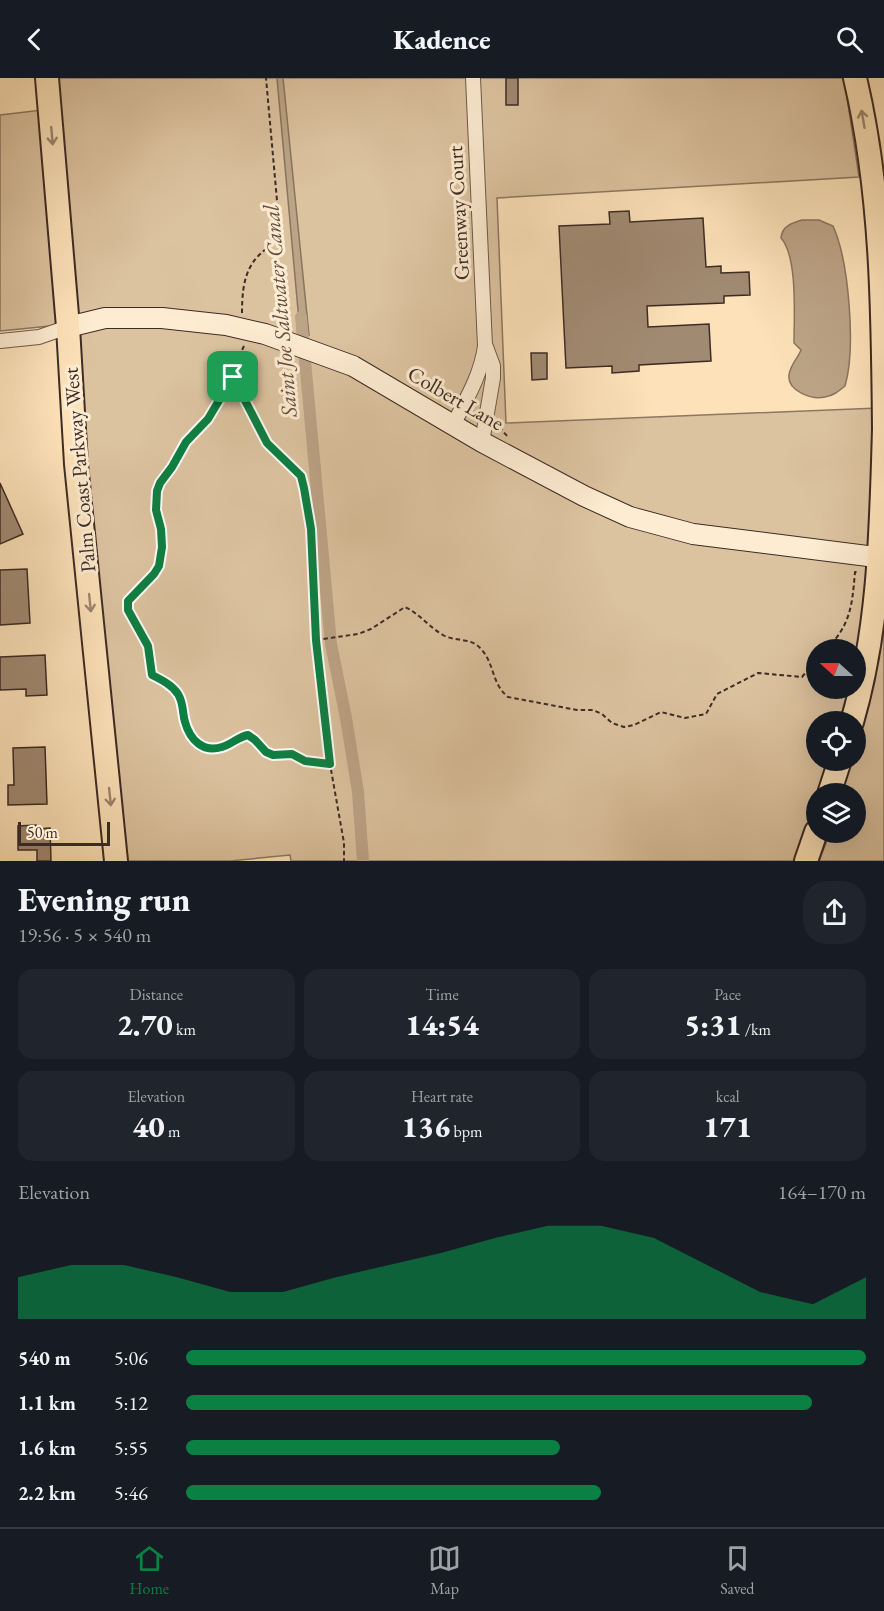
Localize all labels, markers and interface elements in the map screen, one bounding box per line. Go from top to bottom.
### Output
text: Kadence [393,22,491,57]
icon: back [18,23,51,56]
icon: search [833,23,866,56]
one-way arrow [857,110,868,130]
one-way arrow [47,126,58,146]
street label: Greenway Court [441,145,475,281]
water label: Saint Joe Saltwater Canal [256,203,304,419]
pin [207,351,258,402]
icon: arrive [216,360,249,393]
street label: Colbert Lane [403,360,509,436]
street label: Palm Coast Parkway West [57,366,101,574]
one-way arrow [85,592,96,612]
north arrow [806,639,866,699]
map controls [806,639,866,843]
button: locate [806,711,866,771]
button: layers [806,783,866,843]
one-way arrow [105,786,116,806]
scale bar [18,819,110,846]
text: 50 m [27,822,58,843]
text: Evening run [18,878,190,921]
button: share [803,881,866,944]
text: 19:56 · 5 × 540 m [18,922,151,948]
text: Distance [130,984,183,1005]
text: Time [425,984,459,1005]
text: Pace [714,984,741,1005]
text: 2.70 [117,1005,173,1044]
text: 14:54 [405,1005,479,1044]
text: 5:31 [684,1005,742,1044]
text: km [173,1019,196,1040]
text: /km [742,1019,771,1040]
text: Elevation [128,1086,185,1107]
text: Heart rate [411,1086,473,1107]
text: kcal [716,1086,740,1107]
text: 40 [132,1107,165,1146]
text: 136 [402,1107,450,1146]
text: 171 [703,1107,752,1146]
text: m [165,1121,180,1142]
text: bpm [450,1121,482,1142]
text: Elevation [18,1179,90,1205]
text: 164–170 m [778,1179,866,1205]
text: 540 m [18,1345,71,1371]
text: 5:06 [114,1345,148,1371]
text: 1.1 km [18,1390,76,1416]
text: 5:12 [114,1390,148,1416]
text: 1.6 km [18,1435,76,1461]
text: 5:55 [114,1435,148,1461]
text: 2.2 km [18,1480,76,1506]
text: 5:46 [114,1480,148,1506]
tab: Home [130,1542,169,1599]
tab: Map [428,1542,461,1599]
tab: Saved [720,1542,754,1599]

